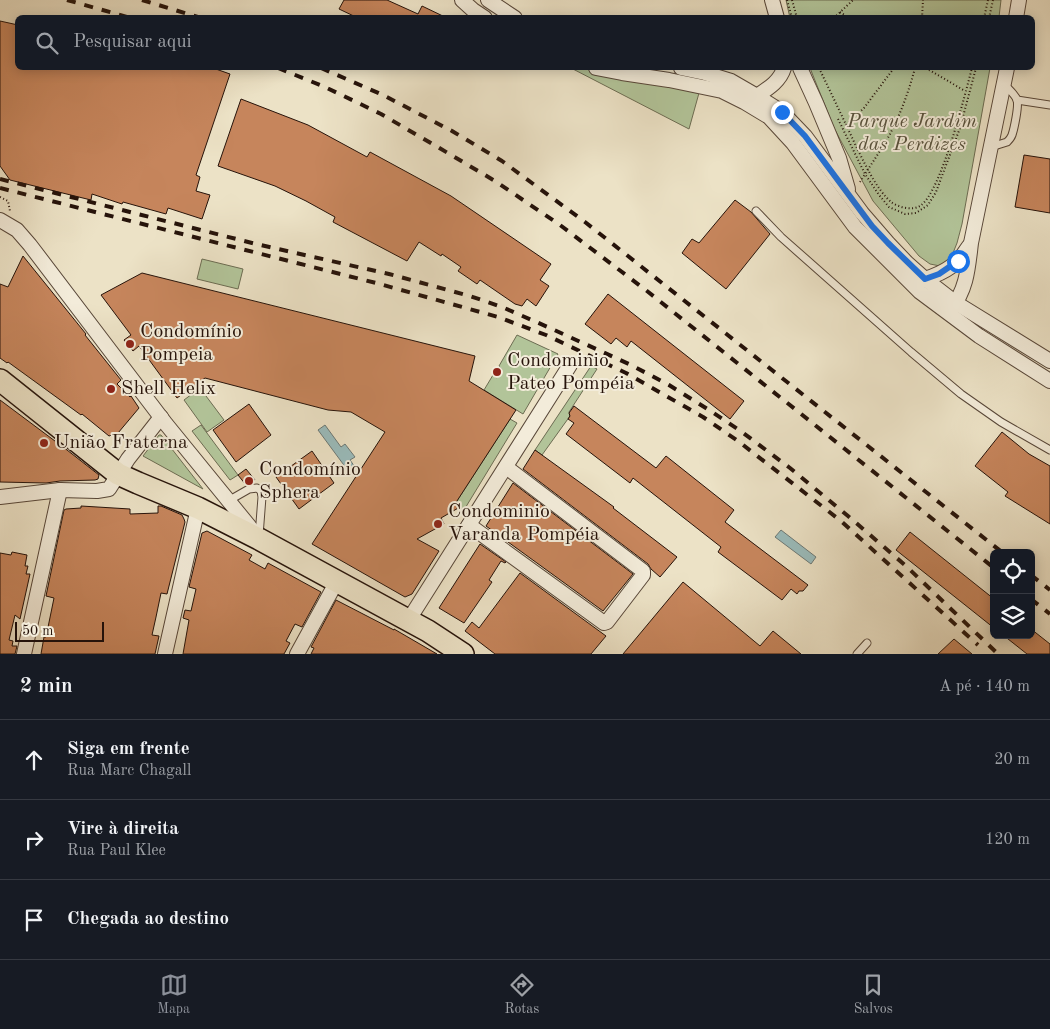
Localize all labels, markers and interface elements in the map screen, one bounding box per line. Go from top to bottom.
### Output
search box [15,15,1035,70]
icon: search [33,29,61,57]
text: Pesquisar aqui [73,33,192,52]
route end [771,101,794,124]
park label: Parque Jardim das Perdizes [846,112,977,155]
route start [947,250,970,273]
place label: Condomínio Pompeia [140,322,242,365]
marker: Condomínio Pompeia [124,338,136,350]
place label: Condominio Pateo Pompéia [507,351,635,394]
marker: Condominio Pateo Pompéia [491,366,503,378]
place label: Shell Helix [121,379,216,399]
marker: Shell Helix [105,383,117,395]
place label: União Fraterna [54,433,188,453]
marker: União Fraterna [38,437,50,449]
place label: Condomínio Sphera [259,460,361,503]
marker: Condomínio Sphera [243,475,255,487]
place label: Condominio Varanda Pompéia [448,502,600,545]
marker: Condominio Varanda Pompéia [432,518,444,530]
map controls [990,549,1035,639]
button: locate [990,549,1035,594]
button: layers [990,594,1035,639]
scale bar [15,619,104,642]
text: 50 m [22,624,53,638]
text: 2 min [20,676,73,697]
text: A pé · 140 m [939,679,1030,695]
text: Siga em frente [67,740,190,759]
icon: ahead [20,746,48,774]
text: 20 m [994,752,1030,768]
text: Rua Marc Chagall [67,763,191,779]
text: Vire à direita [67,820,179,839]
icon: right [20,826,48,854]
text: 120 m [985,832,1030,848]
text: Rua Paul Klee [67,843,166,859]
icon: arrive [20,906,48,934]
text: Chegada ao destino [67,910,229,929]
tab: Mapa [157,971,190,1018]
tab: Rotas [504,971,539,1018]
tab: Salvos [854,971,893,1018]

